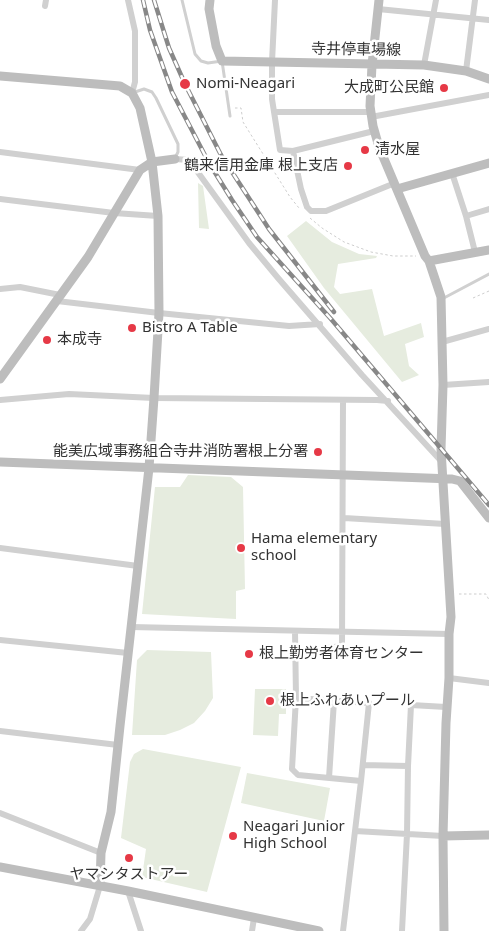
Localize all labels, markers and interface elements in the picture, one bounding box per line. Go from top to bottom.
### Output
street label: 寺井停車場線 [311,40,401,60]
place label: Nomi-Neagari [196,75,295,93]
marker: Nomi-Neagari [178,77,192,91]
place label: 大成町公民館 [344,79,434,97]
marker: 大成町公民館 [438,82,450,94]
place label: 清水屋 [375,141,420,159]
marker: 清水屋 [359,144,371,156]
place label: 鶴来信用金庫 根上支店 [184,157,338,175]
marker: 鶴来信用金庫 根上支店 [342,160,354,172]
place label: Bistro A Table [142,319,238,337]
marker: Bistro A Table [126,322,138,334]
place label: 本成寺 [57,331,102,349]
marker: 本成寺 [41,334,53,346]
place label: 能美広域事務組合寺井消防署根上分署 [53,443,308,461]
marker: 能美広域事務組合寺井消防署根上分署 [312,446,324,458]
place label: Hama elementary school [251,530,377,565]
marker: Hama elementary school [235,542,247,554]
place label: 根上勤労者体育センター [259,645,424,663]
marker: 根上勤労者体育センター [243,648,255,660]
place label: 根上ふれあいプール [280,692,415,710]
marker: 根上ふれあいプール [264,695,276,707]
place label: Neagari Junior High School [243,818,345,853]
marker: Neagari Junior High School [227,830,239,842]
marker: ヤマシタストアー [123,852,135,864]
place label: ヤマシタストアー [69,866,189,884]

